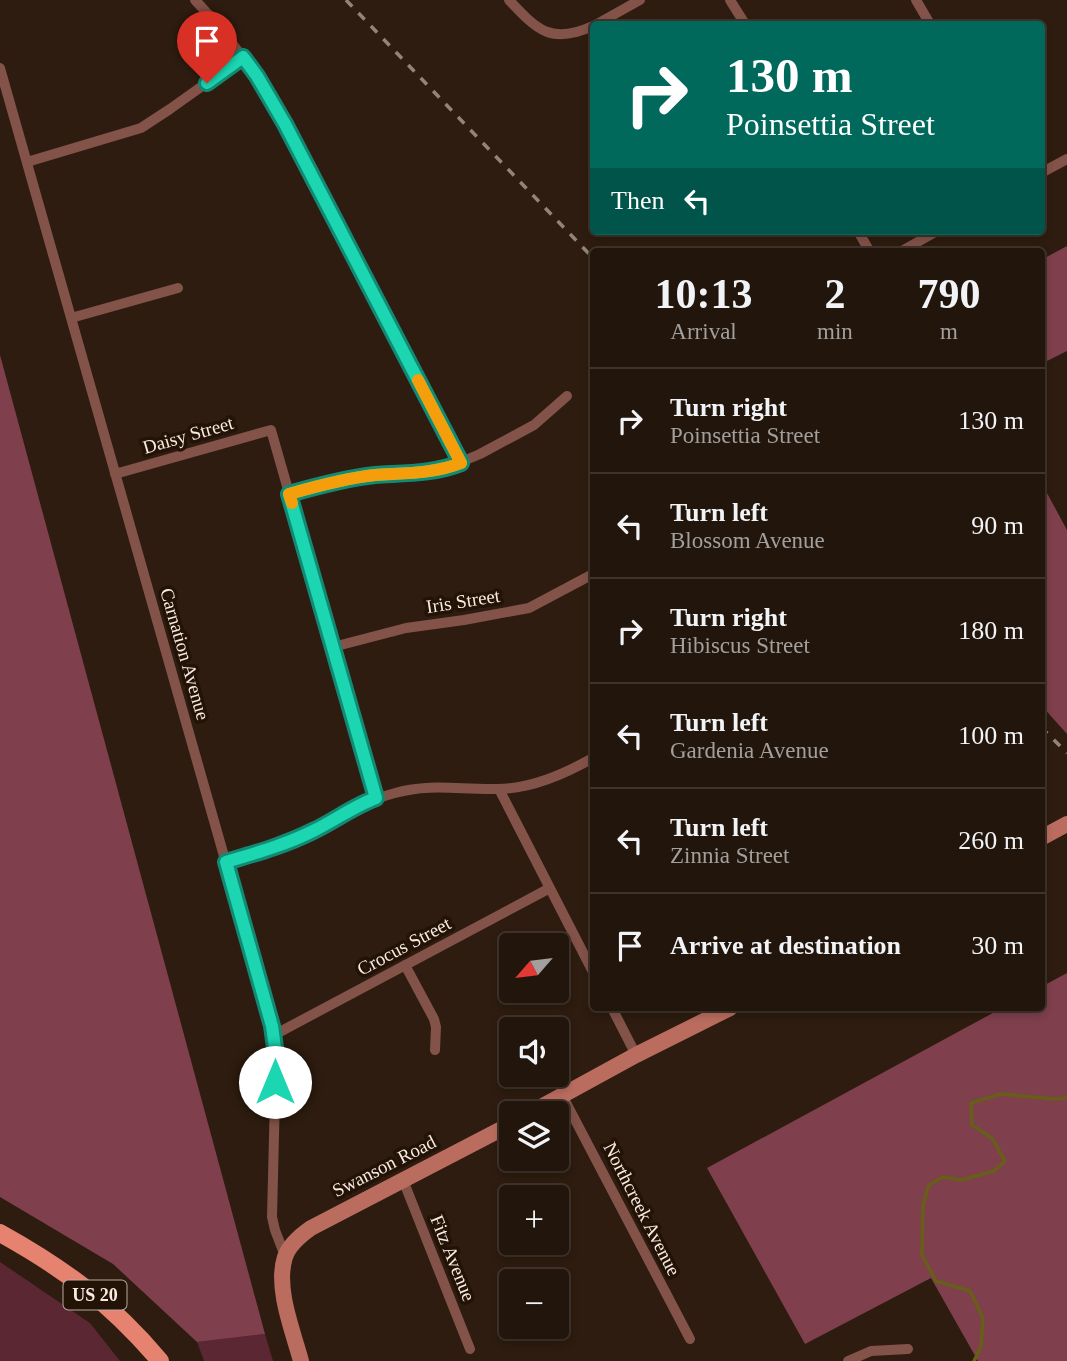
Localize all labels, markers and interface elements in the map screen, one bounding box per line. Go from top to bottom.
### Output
pin [177,11,237,83]
icon: arrive [188,22,226,60]
text: 130 m [726,48,853,103]
icon: right [611,49,702,140]
text: Poinsettia Street [726,106,935,142]
icon: left [678,182,716,220]
text: Then [611,186,664,215]
text: 10:13 [655,271,753,317]
text: 2 [824,271,845,317]
text: 790 [917,271,980,317]
text: Arrival [670,319,737,344]
text: min [817,319,853,344]
text: m [940,319,958,344]
text: Turn right [670,393,787,422]
icon: right [611,402,649,440]
text: 130 m [958,406,1024,435]
street label: Daisy Street [140,412,236,458]
text: Poinsettia Street [670,423,820,448]
text: Turn left [670,498,768,527]
icon: left [611,507,649,545]
text: 90 m [971,511,1024,540]
text: Blossom Avenue [670,528,825,553]
street label: Iris Street [425,585,502,617]
street label: Carnation Avenue [156,586,214,722]
text: Turn right [670,603,787,632]
icon: right [611,612,649,650]
text: 180 m [958,616,1024,645]
text: Hibiscus Street [670,633,810,658]
text: Turn left [670,708,768,737]
icon: left [611,717,649,755]
text: 100 m [958,721,1024,750]
text: Gardenia Avenue [670,738,829,763]
text: Turn left [670,813,768,842]
icon: left [611,822,649,860]
text: 260 m [958,826,1024,855]
text: Zinnia Street [670,843,789,868]
street label: Crocus Street [354,912,455,979]
icon: arrive [611,927,649,965]
text: Arrive at destination [670,931,901,960]
text: 30 m [971,931,1024,960]
north arrow [499,933,569,1003]
map controls [499,933,569,1339]
button: sound [499,1017,569,1087]
position arrow [238,1045,312,1119]
button: layers [499,1101,569,1171]
street label: Swanson Road [329,1131,440,1201]
street label: Northcreek Avenue [599,1139,685,1279]
button: + [499,1185,569,1255]
street label: Fitz Avenue [426,1212,480,1304]
button: − [499,1269,569,1339]
road number: US 20 [64,1280,126,1310]

